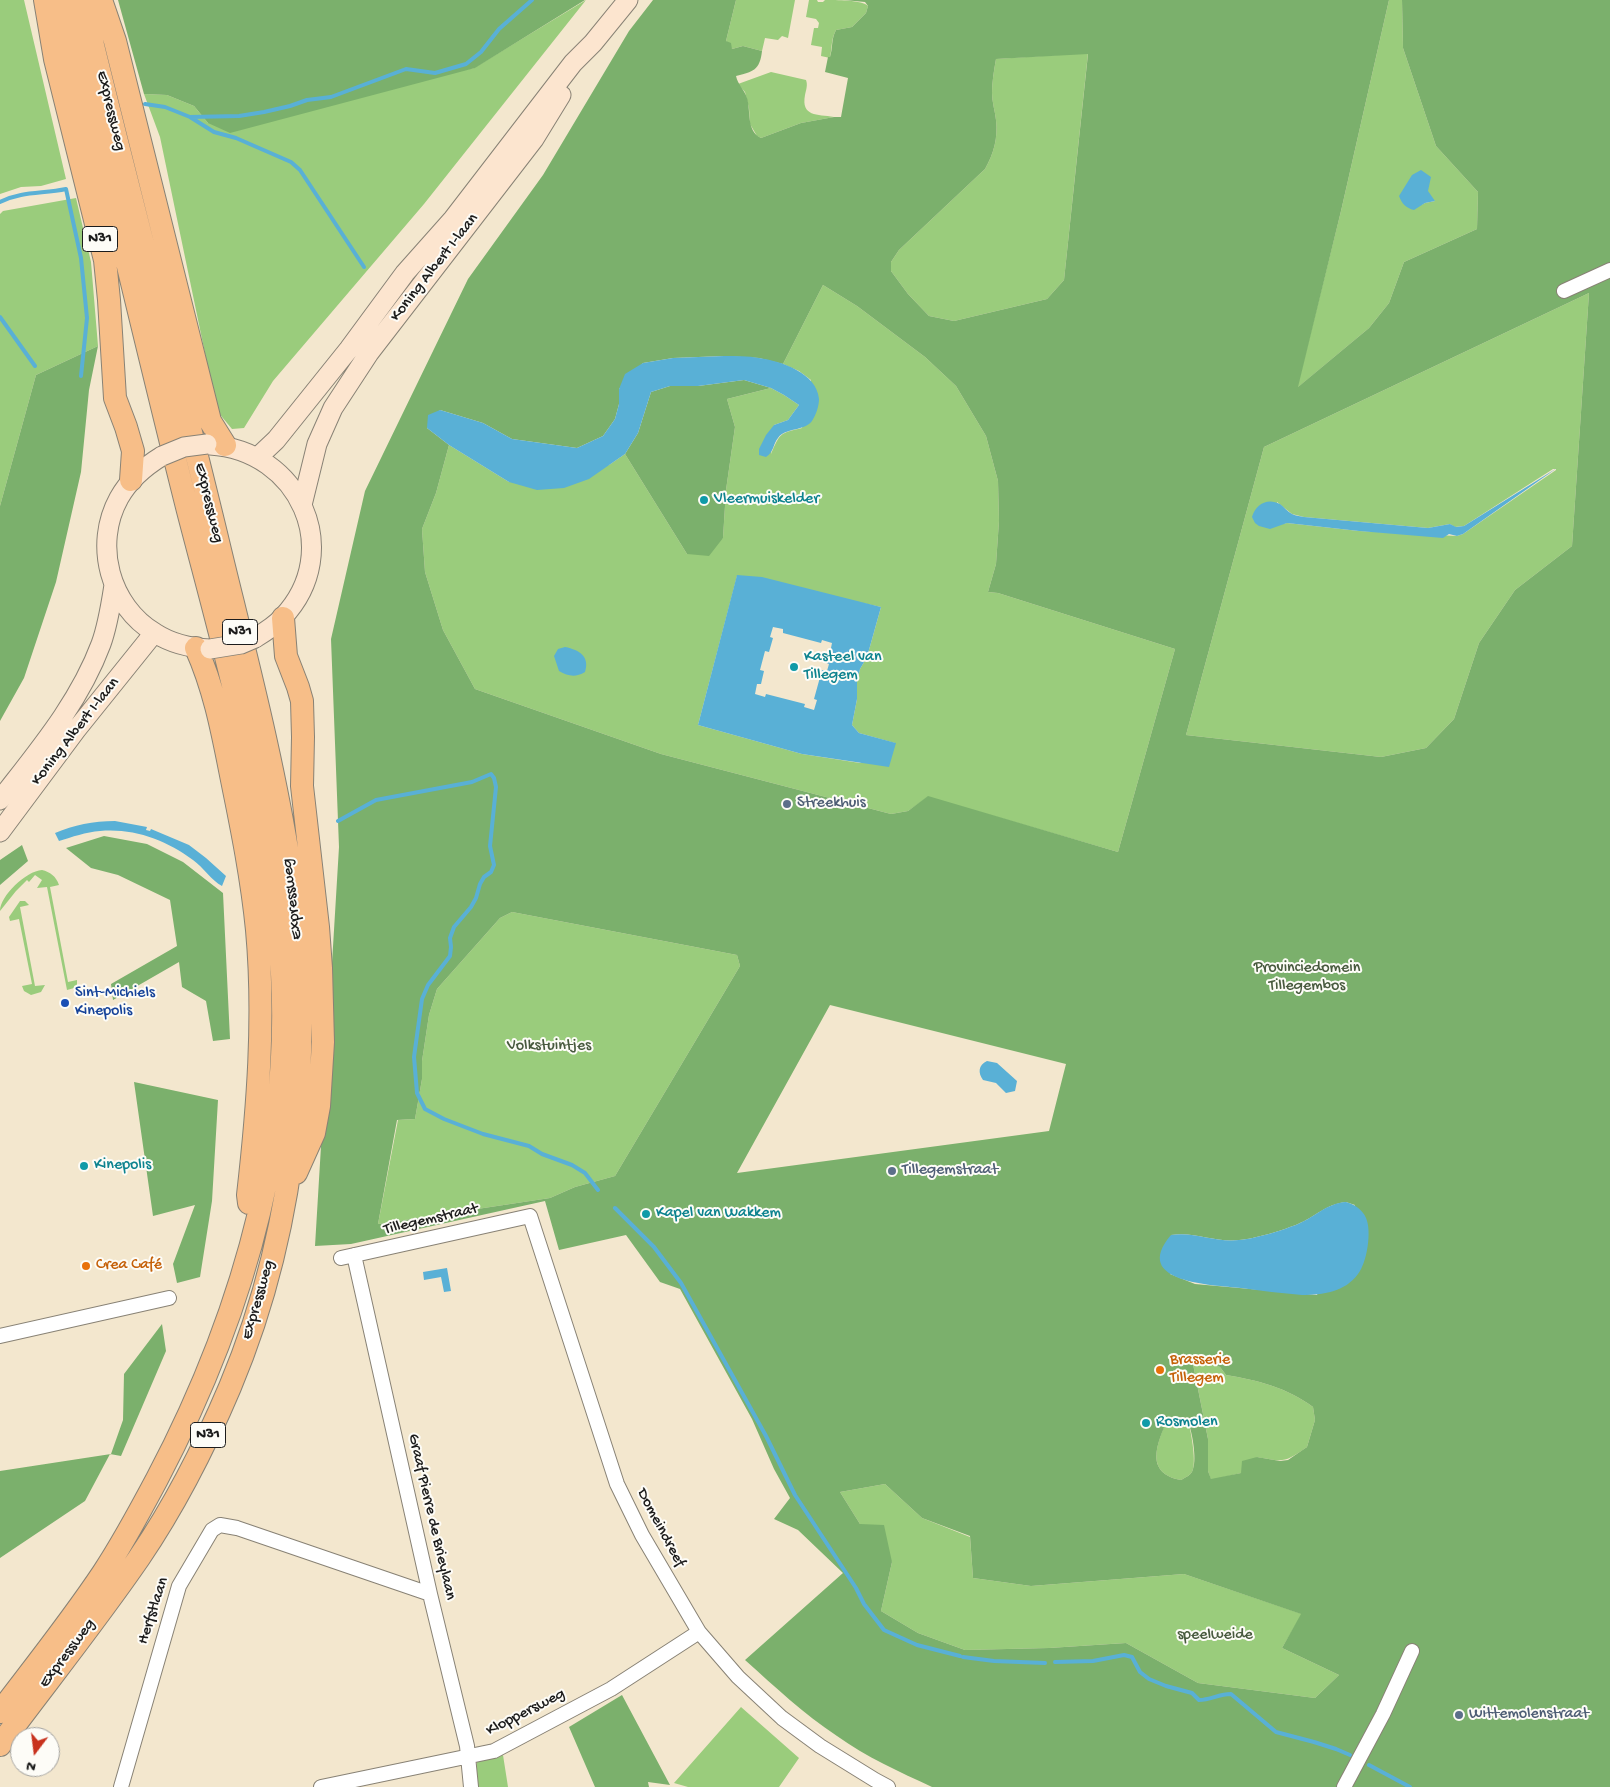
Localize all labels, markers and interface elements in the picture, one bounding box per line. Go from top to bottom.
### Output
street label: Expressweg [91,69,129,153]
street label: Koning Albert I-laan [387,210,483,326]
road number: N31 [82,226,118,252]
street label: Expressweg [189,461,227,545]
place label: Vleermuiskelder [714,490,819,510]
marker: Vleermuiskelder [698,494,710,506]
road number: N31 [222,620,258,644]
place label: Kasteel van Tillegem [804,648,881,686]
marker: Kasteel van Tillegem [788,661,800,673]
street label: Koning Albert I-laan [28,674,124,790]
place label: Streekhuis [797,794,866,814]
marker: Streekhuis [781,798,793,810]
street label: Expressweg [278,857,308,941]
park label: Provinciedomein Tillegembos [1254,959,1360,997]
place label: Sint-Michiels Kinepolis [75,984,155,1022]
marker: Sint-Michiels Kinepolis [59,997,71,1009]
park label: Volkstuintjes [507,1037,591,1057]
place label: Kinepolis [94,1156,151,1176]
marker: Kinepolis [78,1160,90,1172]
place label: Tillegemstraat [902,1161,998,1181]
marker: Tillegemstraat [886,1165,898,1177]
street label: Tillegemstraat [382,1200,480,1240]
place label: Kapel van Wakkem [656,1204,781,1224]
marker: Kapel van Wakkem [640,1208,652,1220]
place label: Crea Café [96,1256,162,1276]
street label: Expressweg [239,1258,279,1342]
marker: Crea Café [80,1260,92,1272]
place label: Brasserie Tillegem [1170,1351,1230,1389]
marker: Brasserie Tillegem [1154,1364,1166,1376]
place label: Rosmolen [1156,1413,1218,1433]
marker: Rosmolen [1140,1417,1152,1429]
road number: N31 [190,1422,226,1448]
street label: Graaf Pierre de Brieylaan [403,1432,459,1602]
street label: Domeindreef [631,1486,689,1570]
street label: Herfstlaan [134,1575,174,1647]
street label: Expressweg [36,1616,100,1692]
park label: speelweide [1177,1626,1253,1646]
street label: Kloppersweg [483,1685,569,1741]
place label: Wittemolenstraat [1469,1705,1589,1725]
marker: Wittemolenstraat [1453,1709,1465,1721]
north arrow [10,1727,60,1777]
text: N [25,1757,38,1775]

